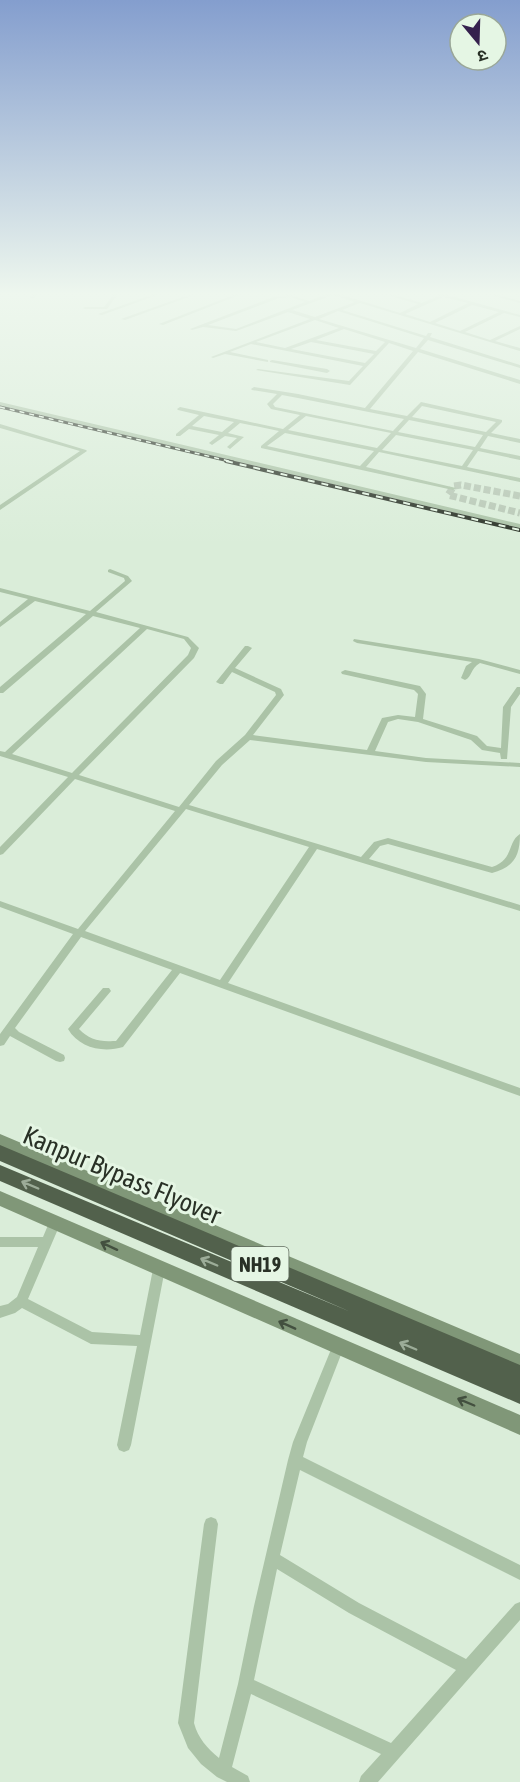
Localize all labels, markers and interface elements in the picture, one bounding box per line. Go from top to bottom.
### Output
north arrow [448,12,508,72]
text: उ [475,46,490,66]
street label: Kanpur Bypass Flyover [19,1120,226,1230]
one-way arrow [21,1179,40,1190]
one-way arrow [100,1240,118,1252]
road number: NH19 [232,1247,288,1281]
one-way arrow [201,1256,219,1267]
one-way arrow [278,1319,297,1330]
one-way arrow [400,1340,418,1351]
one-way arrow [457,1396,476,1407]

